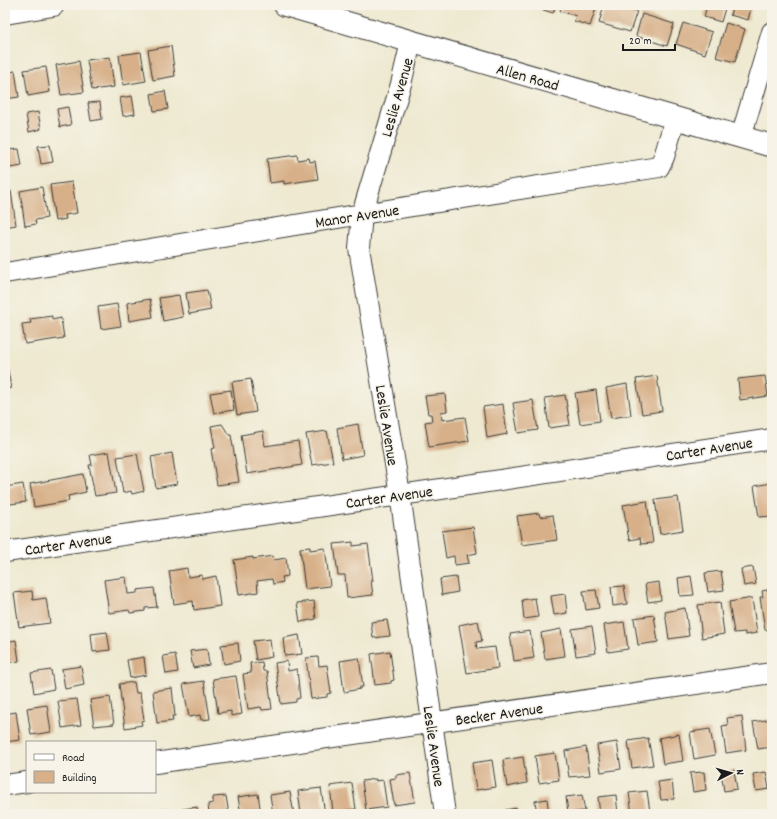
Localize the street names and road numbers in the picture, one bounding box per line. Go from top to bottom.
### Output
street label: Leslie Avenue [376,55,421,140]
street label: Allen Road [493,58,561,98]
street label: Manor Avenue [314,199,401,235]
street label: Leslie Avenue [368,383,403,467]
street label: Carter Avenue [664,432,754,469]
street label: Carter Avenue [344,481,434,516]
street label: Carter Avenue [23,528,113,563]
street label: Becker Avenue [454,698,545,733]
street label: Leslie Avenue [415,704,450,788]

